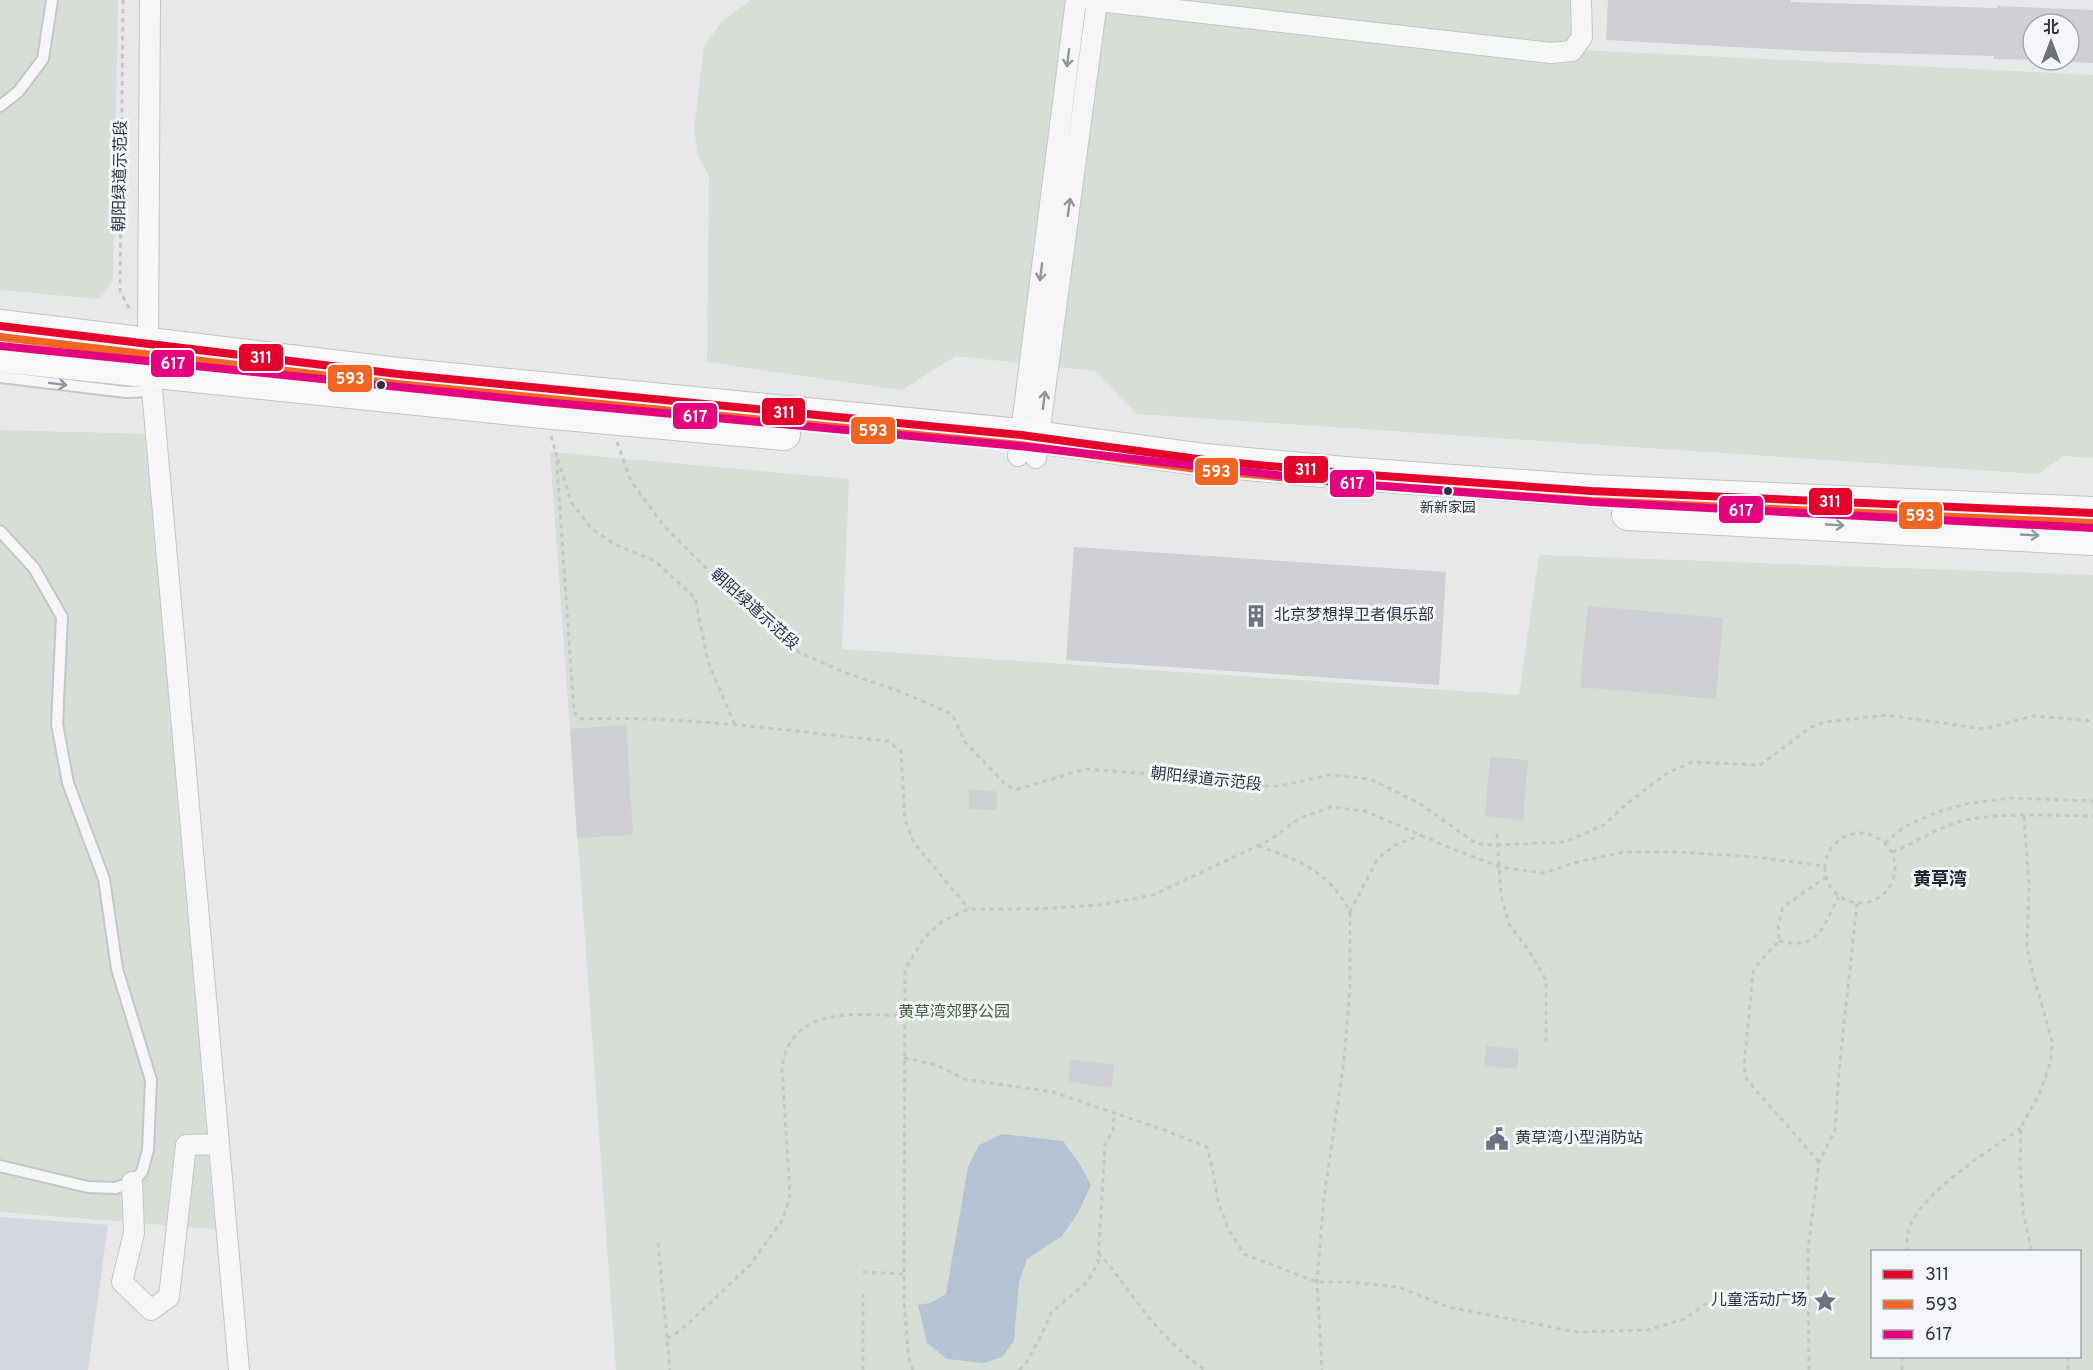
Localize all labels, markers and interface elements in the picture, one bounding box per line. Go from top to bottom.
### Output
north arrow [2021,12,2081,72]
text: 北 [2043,19,2059,39]
one-way arrow [1063,48,1074,67]
street label: 朝阳绿道示范段 [110,120,132,232]
one-way arrow [1064,197,1075,217]
one-way arrow [1036,262,1047,282]
line badge: 311 [238,343,284,372]
line badge: 617 [150,349,195,378]
text: 311 [250,349,272,369]
text: 617 [161,355,185,375]
line badge: 593 [327,364,373,393]
text: 593 [335,370,365,390]
one-way arrow [48,379,68,390]
unlabelled marker [375,379,387,391]
one-way arrow [1039,390,1050,410]
line badge: 311 [761,397,806,426]
line badge: 617 [672,402,718,430]
text: 311 [773,404,795,424]
text: 617 [683,408,707,428]
line badge: 593 [850,416,896,445]
text: 593 [858,422,888,442]
line badge: 311 [1283,455,1329,484]
line badge: 593 [1194,457,1239,486]
text: 311 [1295,461,1317,481]
text: 593 [1201,463,1231,483]
line badge: 617 [1329,469,1375,498]
text: 617 [1340,475,1364,495]
marker: 新新家园 [1442,485,1454,497]
line badge: 311 [1808,487,1853,516]
text: 311 [1819,493,1841,513]
line badge: 617 [1718,495,1764,524]
place label: 新新家园 [1420,499,1476,517]
line badge: 593 [1898,501,1943,530]
text: 617 [1729,502,1753,522]
text: 593 [1905,507,1935,527]
one-way arrow [1825,520,1845,531]
one-way arrow [2020,530,2040,541]
street label: 朝阳绿道示范段 [706,565,802,655]
building icon: 北京梦想捍卫者俱乐部 [1243,603,1269,629]
place label: 北京梦想捍卫者俱乐部 [1274,606,1434,626]
street label: 朝阳绿道示范段 [1149,764,1263,796]
district label: 黄草湾 [1913,869,1967,892]
park label: 黄草湾郊野公园 [898,1003,1010,1023]
public building icon: 黄草湾小型消防站 [1484,1126,1510,1152]
place label: 黄草湾小型消防站 [1515,1129,1643,1149]
legend [1871,1250,2081,1358]
text: 311 [1925,1264,1949,1287]
place icon: 儿童活动广场 [1812,1288,1838,1314]
place label: 儿童活动广场 [1711,1291,1807,1311]
text: 593 [1925,1294,1958,1317]
text: 617 [1925,1324,1952,1347]

